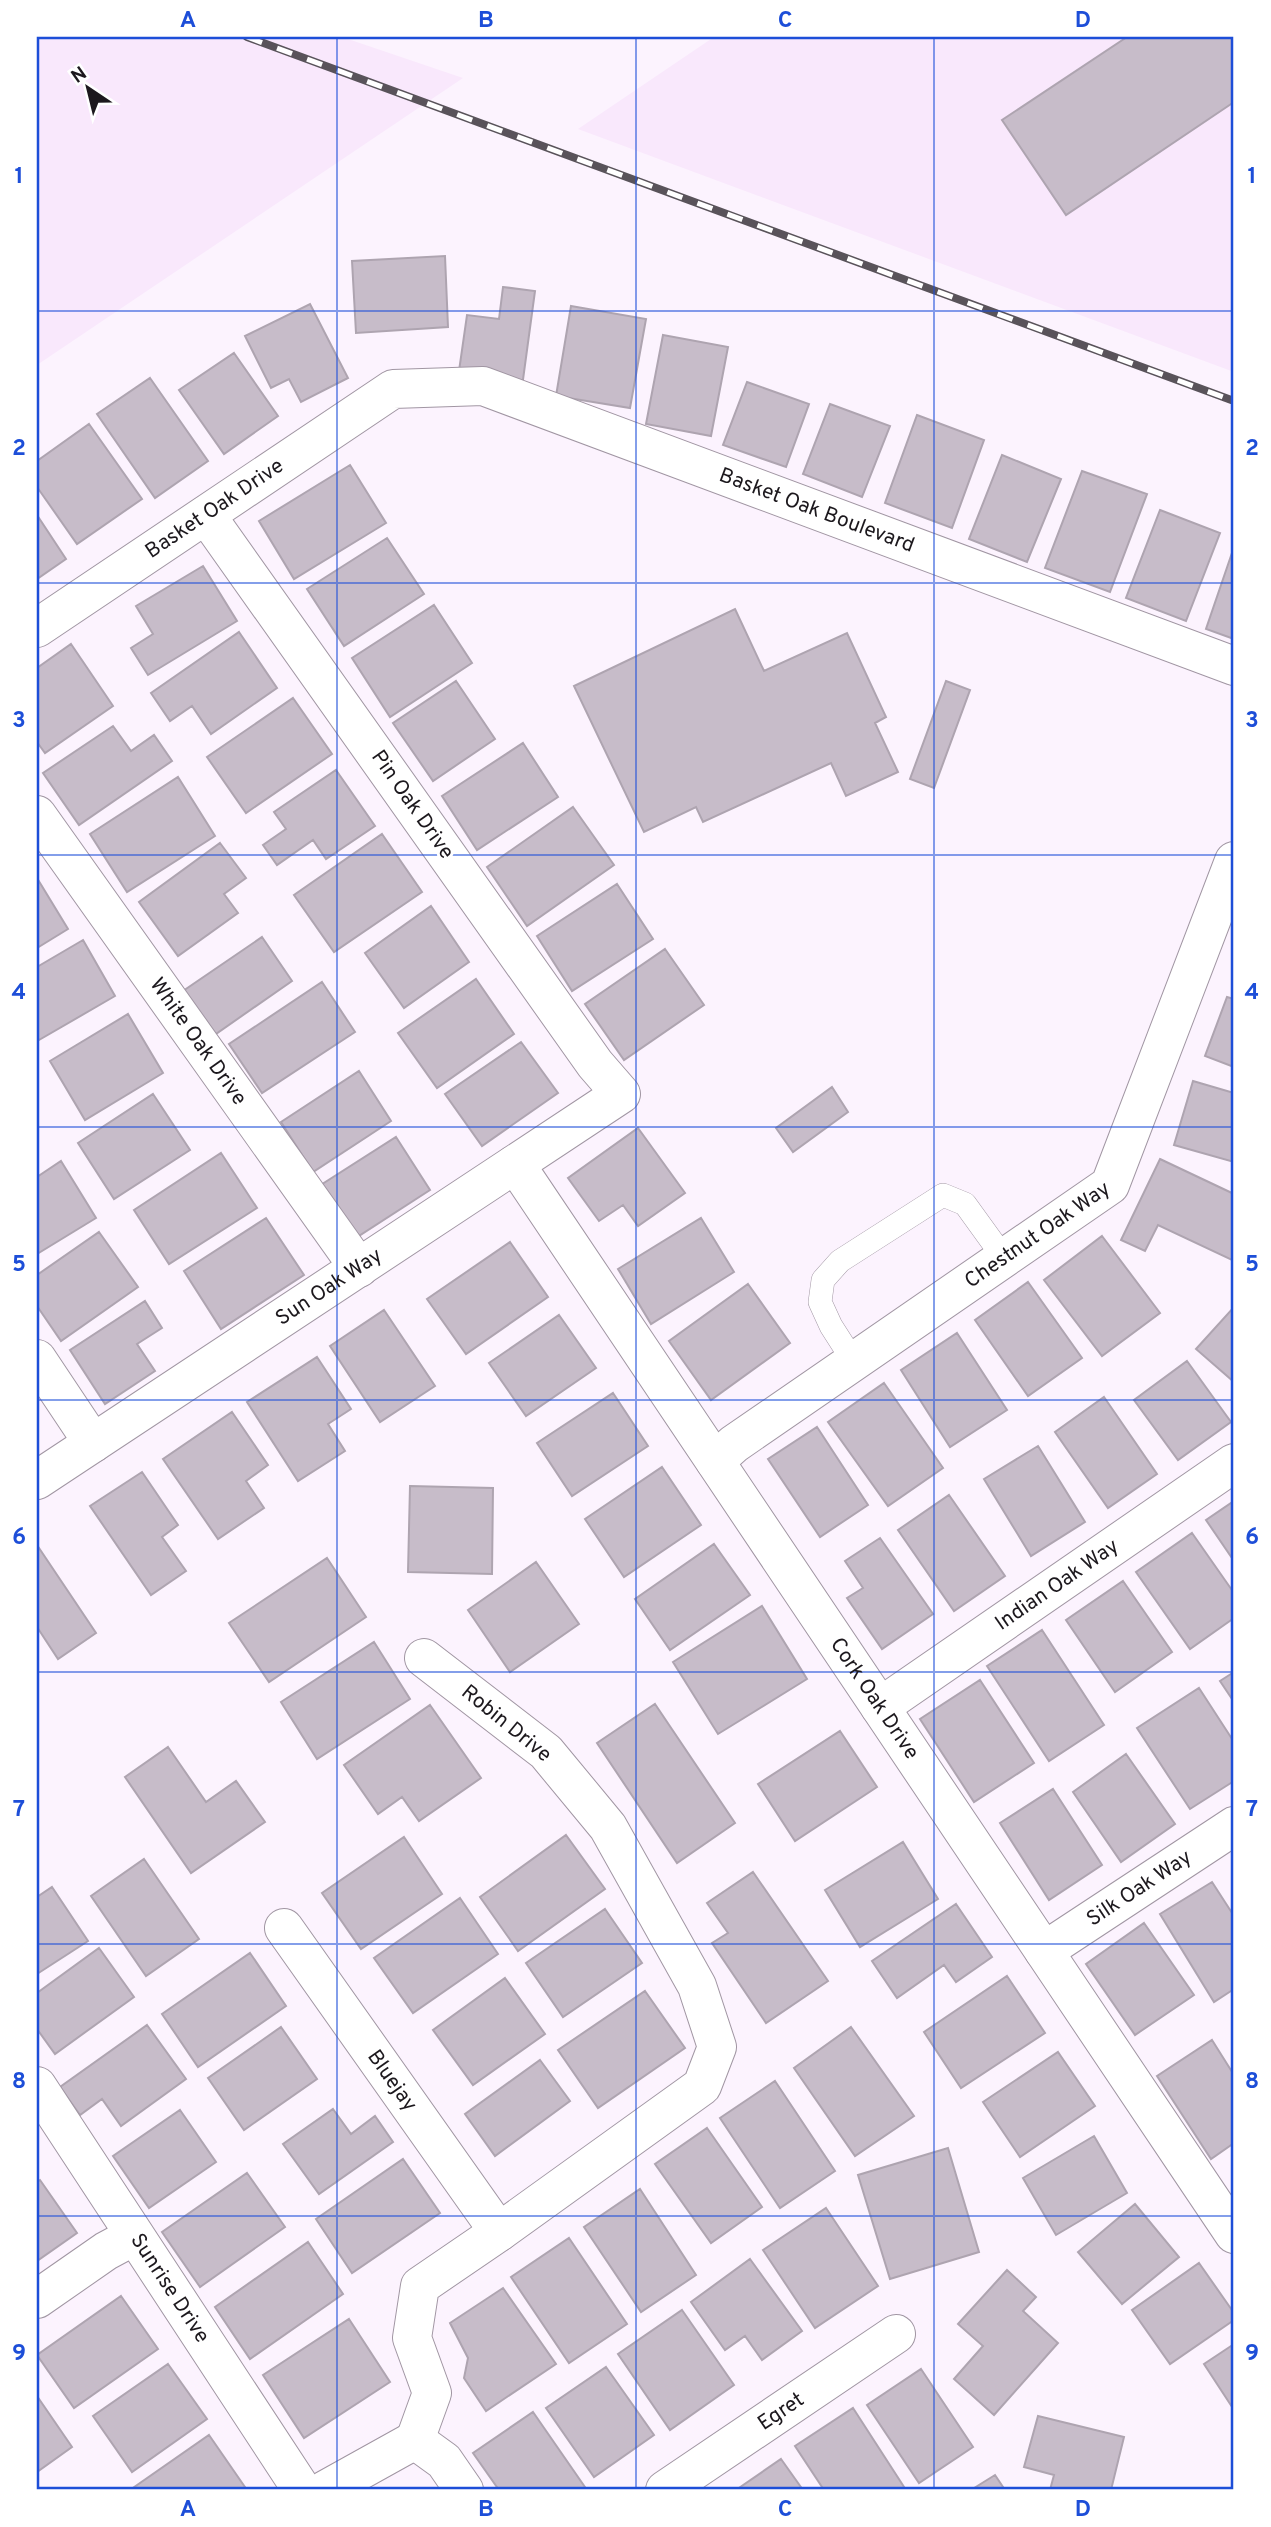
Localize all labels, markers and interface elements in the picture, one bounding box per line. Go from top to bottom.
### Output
text: A [180,7,196,36]
text: B [478,7,494,36]
text: C [778,7,792,36]
text: D [1075,7,1091,36]
north arrow [52,52,122,122]
text: N [67,62,92,89]
text: 1 [14,163,24,192]
text: 1 [1247,163,1257,192]
text: 2 [12,435,26,464]
text: 2 [1245,435,1259,464]
street label: Basket Oak Drive [140,453,289,565]
street label: Basket Oak Boulevard [715,462,918,559]
text: 3 [12,707,26,736]
text: 3 [1245,707,1259,736]
street label: Pin Oak Drive [364,745,460,865]
street label: White Oak Drive [143,972,253,1111]
text: 4 [12,979,26,1008]
text: 4 [1245,979,1259,1008]
street label: Chestnut Oak Way [959,1175,1116,1295]
street label: Sun Oak Way [271,1242,387,1332]
text: 5 [12,1251,26,1280]
text: 5 [1245,1251,1259,1280]
text: 6 [12,1524,26,1553]
text: 6 [1245,1524,1259,1553]
street label: Indian Oak Way [990,1533,1124,1637]
street label: Cork Oak Drive [824,1632,925,1765]
street label: Robin Drive [455,1679,557,1769]
text: 7 [13,1796,25,1825]
text: 7 [1246,1796,1258,1825]
street label: Silk Oak Way [1081,1844,1197,1933]
street label: Bluejay [361,2044,423,2117]
text: 8 [12,2068,26,2097]
text: 8 [1245,2068,1259,2097]
street label: Sunrise Drive [124,2228,216,2348]
text: 9 [12,2340,26,2369]
text: 9 [1245,2340,1259,2369]
street label: Egret [753,2386,810,2437]
text: A [180,2496,196,2525]
text: B [478,2496,494,2525]
text: C [778,2496,792,2525]
text: D [1075,2496,1091,2525]

